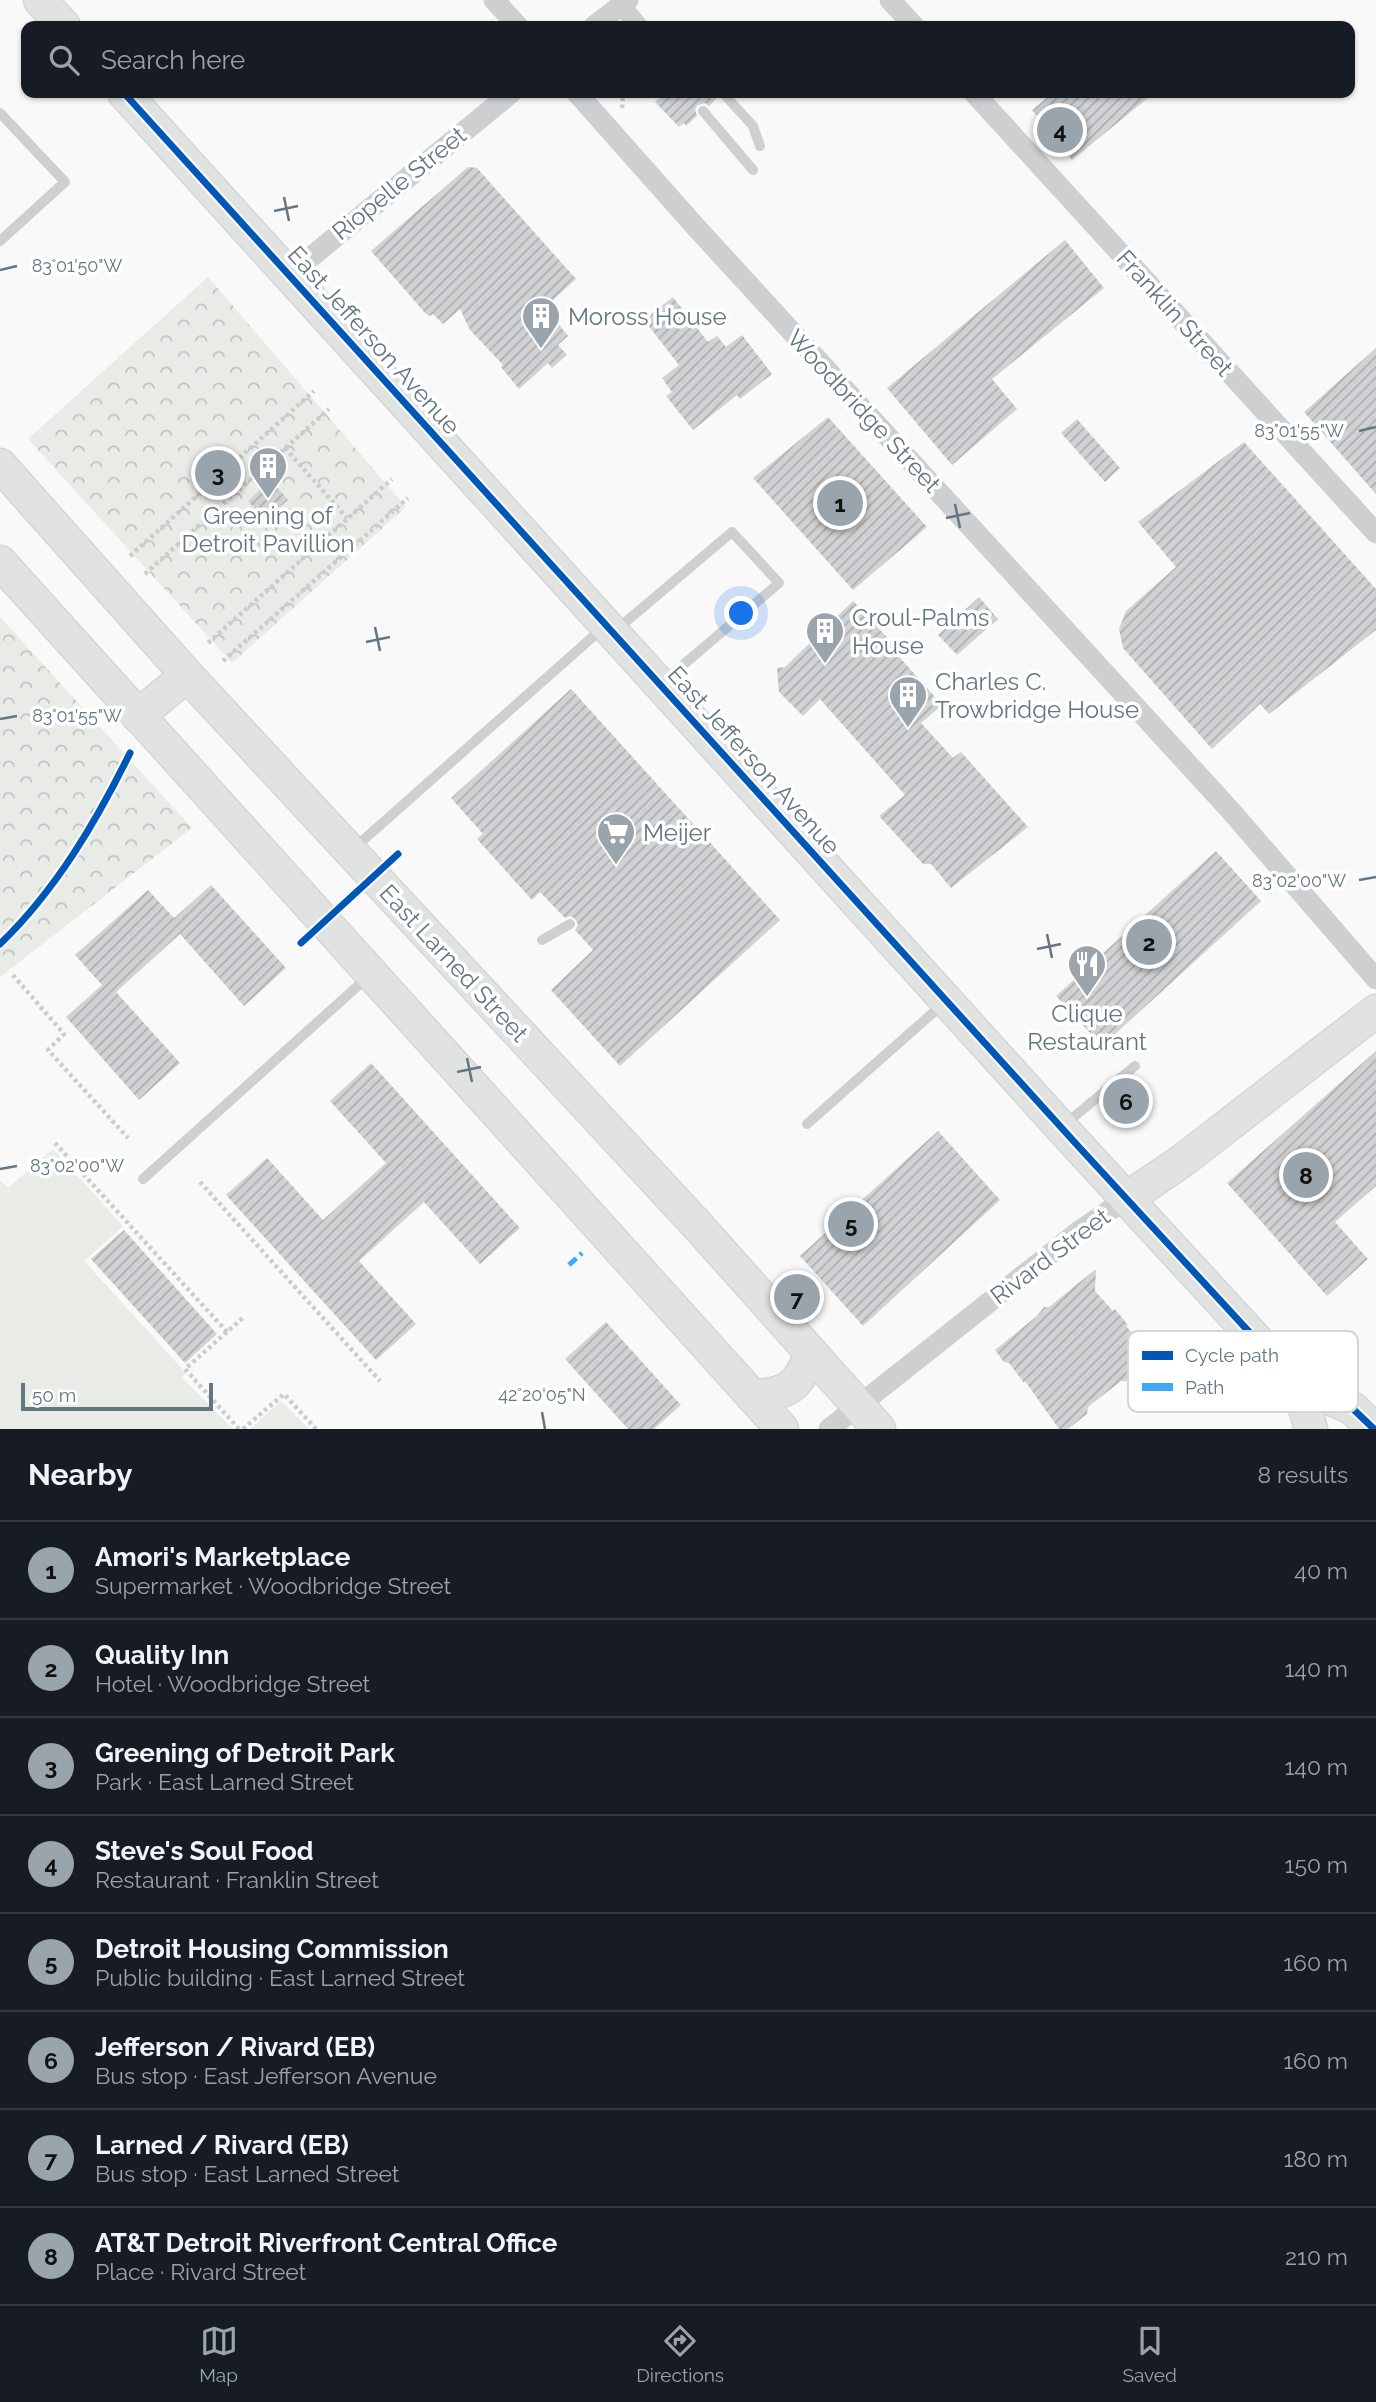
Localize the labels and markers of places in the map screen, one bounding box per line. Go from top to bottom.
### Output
pin: 4 [1037,104,1083,156]
building icon: Moross House [520,295,562,350]
place label: Moross House [568,302,726,331]
building icon: Greening of Detroit Pavillion [247,445,289,500]
pin: 3 [195,447,241,499]
pin: 1 [817,477,863,529]
place label: Greening of Detroit Pavillion [182,501,354,558]
place label: Croul-Palms House [852,603,989,660]
building icon: Croul-Palms House [804,610,846,665]
place label: Charles C. Trowbridge House [935,667,1139,724]
building icon: Charles C. Trowbridge House [887,674,929,729]
supermarket icon: Meijer [595,811,637,866]
place label: Meijer [643,818,712,847]
pin: 2 [1126,916,1172,968]
restaurant icon: Clique Restaurant [1066,943,1108,998]
place label: Clique Restaurant [1027,999,1147,1056]
pin: 6 [1103,1075,1149,1127]
pin: 8 [1283,1149,1329,1201]
pin: 5 [828,1198,874,1250]
pin: 7 [774,1271,820,1323]

